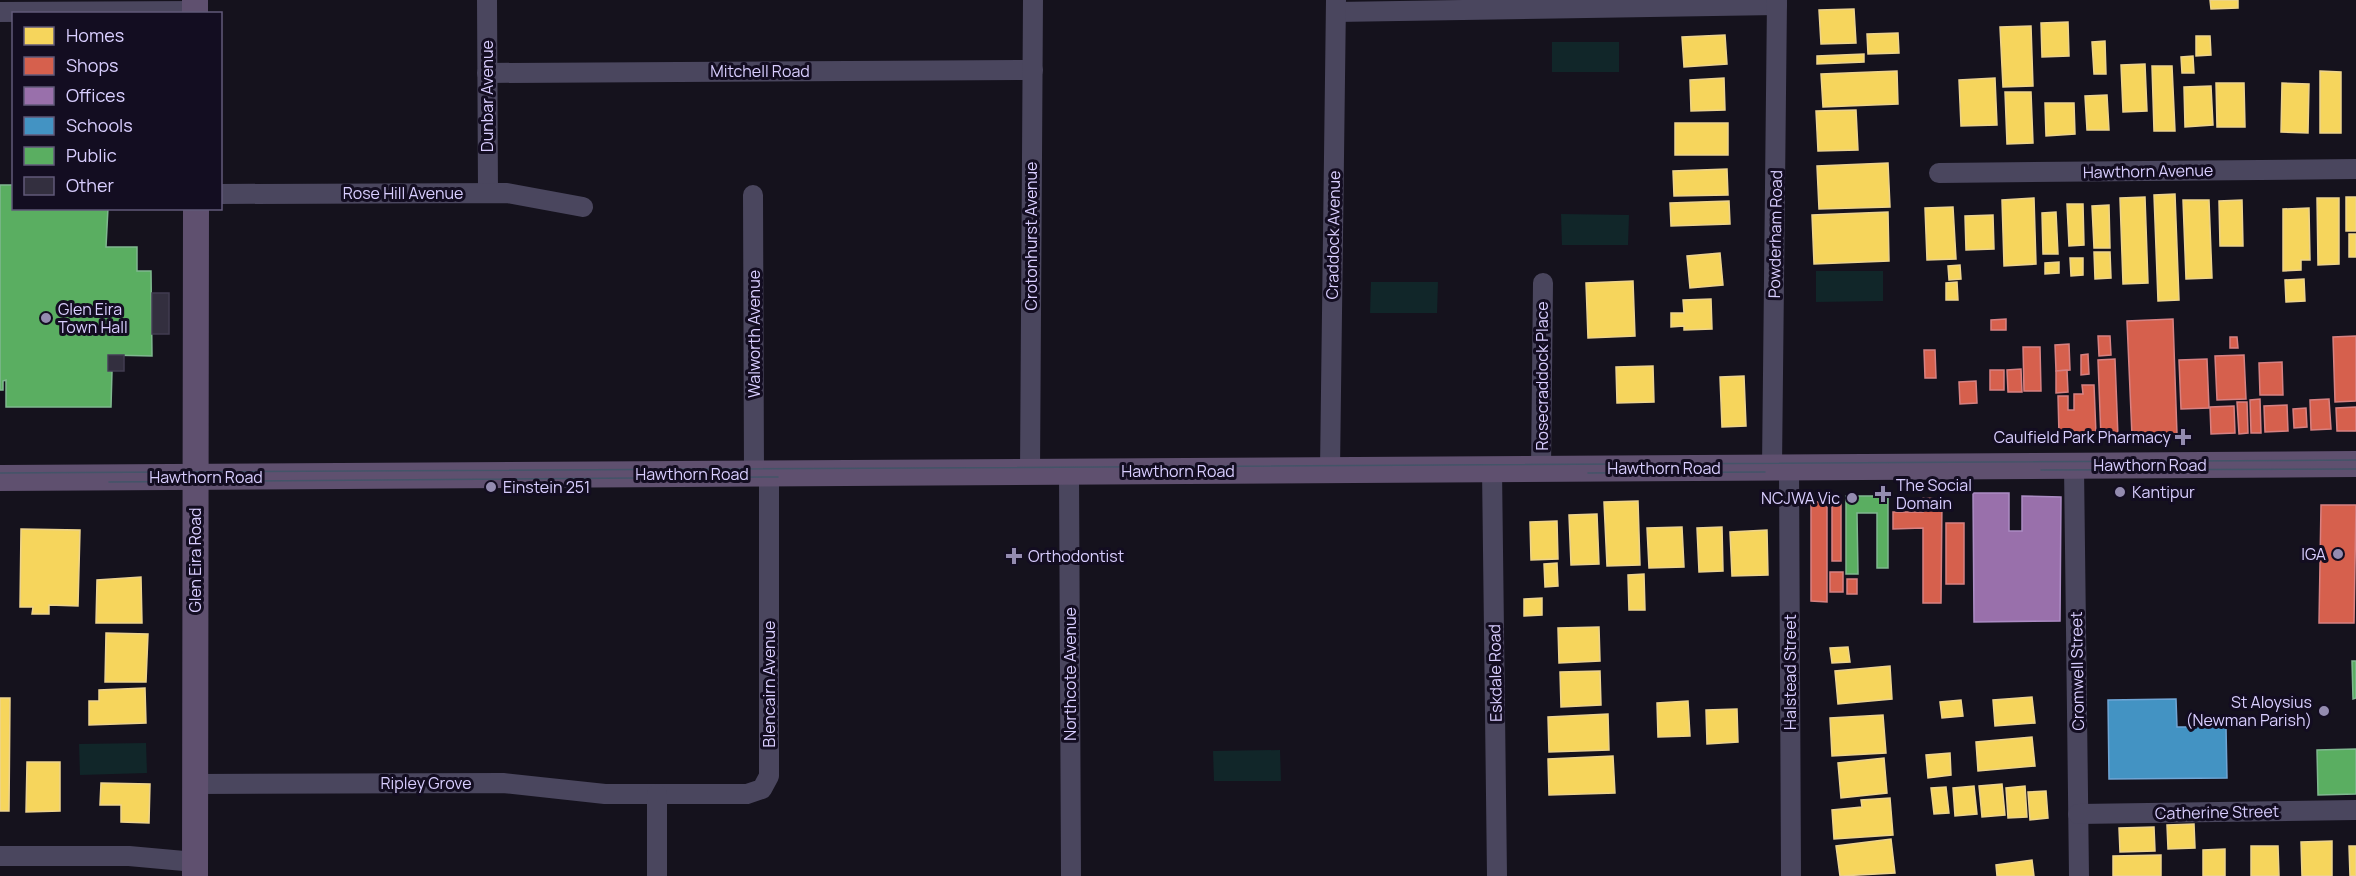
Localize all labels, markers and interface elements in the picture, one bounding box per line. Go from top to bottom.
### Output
legend [12,12,222,210]
text: Homes [66,23,124,47]
street label: Dunbar Avenue [476,40,498,152]
text: Shops [66,53,118,77]
street label: Mitchell Road [710,60,810,82]
text: Offices [66,83,125,107]
text: Schools [66,113,133,137]
text: Public [66,143,117,167]
street label: Hawthorn Avenue [2083,159,2213,183]
street label: Crotonhurst Avenue [1020,162,1042,310]
street label: Craddock Avenue [1321,170,1345,300]
street label: Powderham Road [1763,170,1787,298]
text: Other [66,173,114,197]
street label: Rose Hill Avenue [343,182,463,204]
street label: Walworth Avenue [743,270,765,398]
place label: Glen Eira Town Hall [58,298,128,338]
street label: Rosecraddock Place [1531,301,1553,451]
marker: Glen Eira Town Hall [39,311,53,325]
place label: Caulfield Park Pharmacy [1994,426,2172,448]
marker: Caulfield Park Pharmacy [2176,430,2190,444]
street label: Hawthorn Road [2093,454,2207,476]
street label: Hawthorn Road [1607,457,1721,479]
street label: Hawthorn Road [1121,460,1235,482]
street label: Hawthorn Road [635,463,749,485]
street label: Hawthorn Road [149,466,263,488]
place label: The Social Domain [1896,474,1972,514]
place label: Einstein 251 [503,476,590,498]
marker: Einstein 251 [484,480,498,494]
place label: Kantipur [2132,481,2195,503]
marker: The Social Domain [1874,485,1892,503]
marker: Kantipur [2113,485,2127,499]
place label: NCJWA Vic [1761,487,1840,509]
marker: NCJWA Vic [1845,491,1859,505]
street label: Glen Eira Road [184,507,206,613]
place label: IGA [2301,543,2326,565]
place label: Orthodontist [1028,545,1124,567]
marker: Orthodontist [1005,547,1023,565]
marker: IGA [2331,547,2345,561]
street label: Northcote Avenue [1059,607,1081,741]
street label: Cromwell Street [2065,611,2089,731]
street label: Halstead Street [1779,614,1801,730]
street label: Blencairn Avenue [758,621,780,747]
street label: Eskdale Road [1483,624,1507,722]
place label: St Aloysius (Newman Parish) [2186,691,2312,731]
marker: St Aloysius (Newman Parish) [2317,704,2331,718]
street label: Ripley Grove [380,772,472,794]
street label: Catherine Street [2155,800,2279,824]

